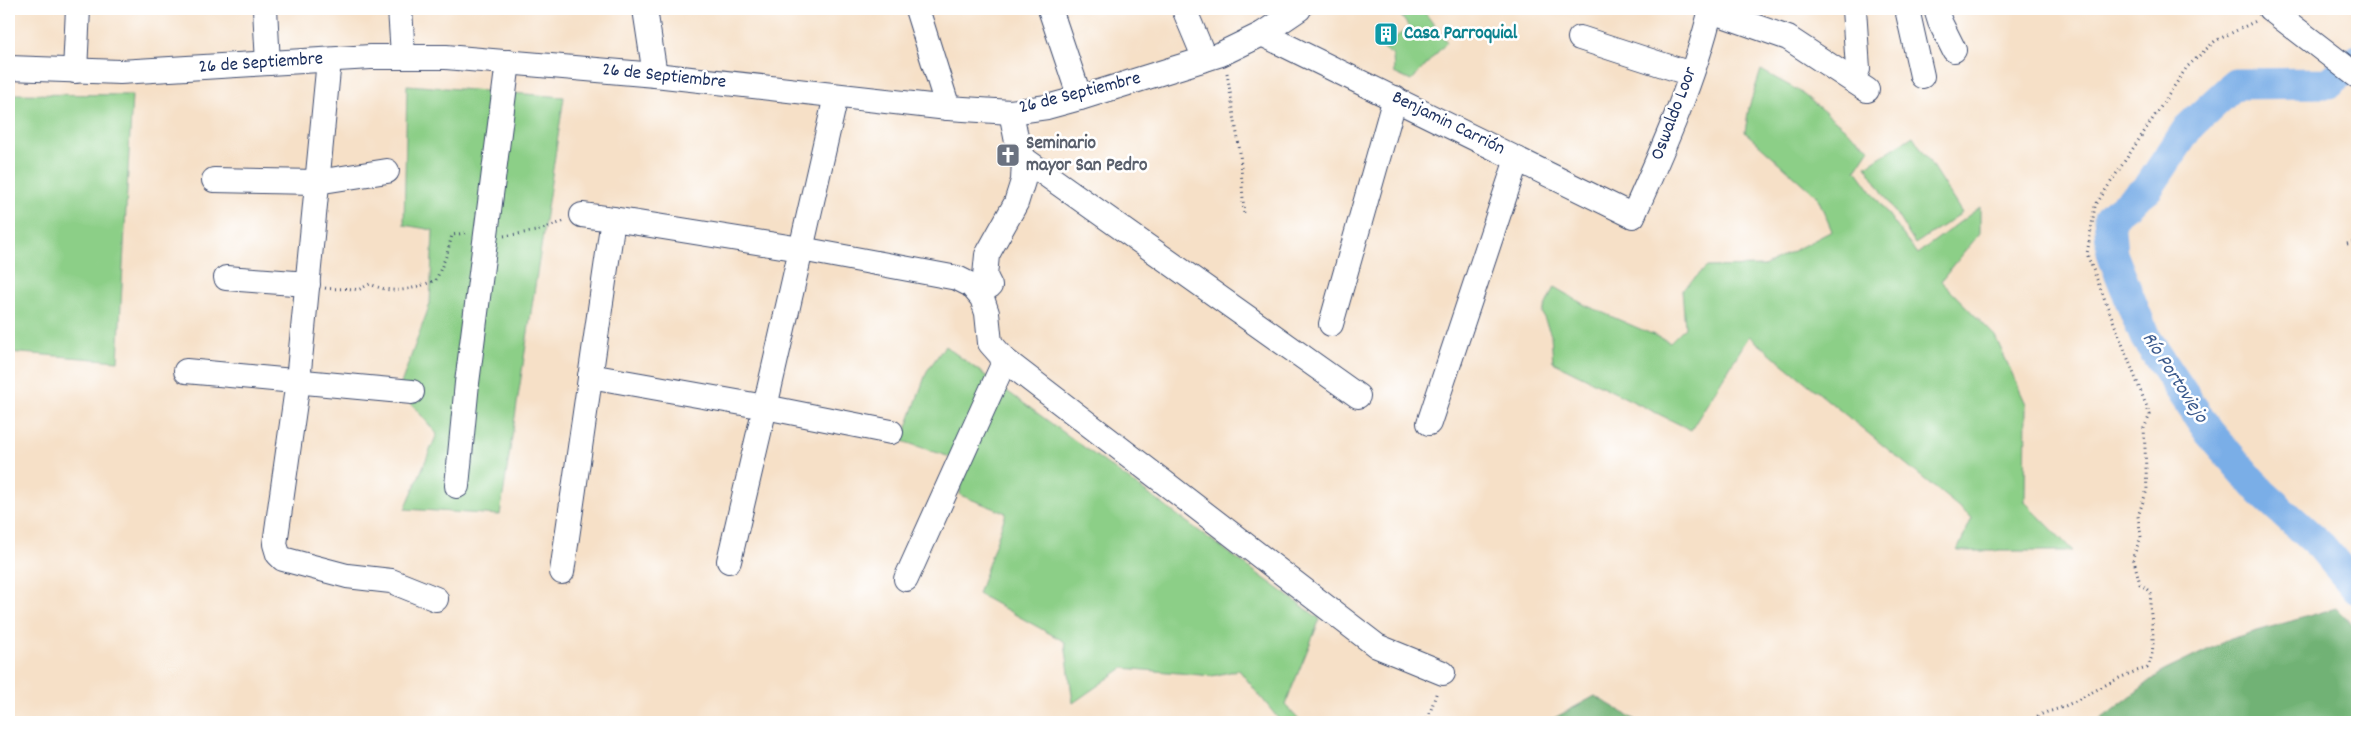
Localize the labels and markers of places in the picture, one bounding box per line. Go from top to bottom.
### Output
building icon: Casa Parroquial [1373,21,1399,47]
place label: Casa Parroquial [1404,21,1518,48]
place label: Seminario mayor San Pedro [1026,131,1148,180]
church icon: Seminario mayor San Pedro [995,142,1021,168]

